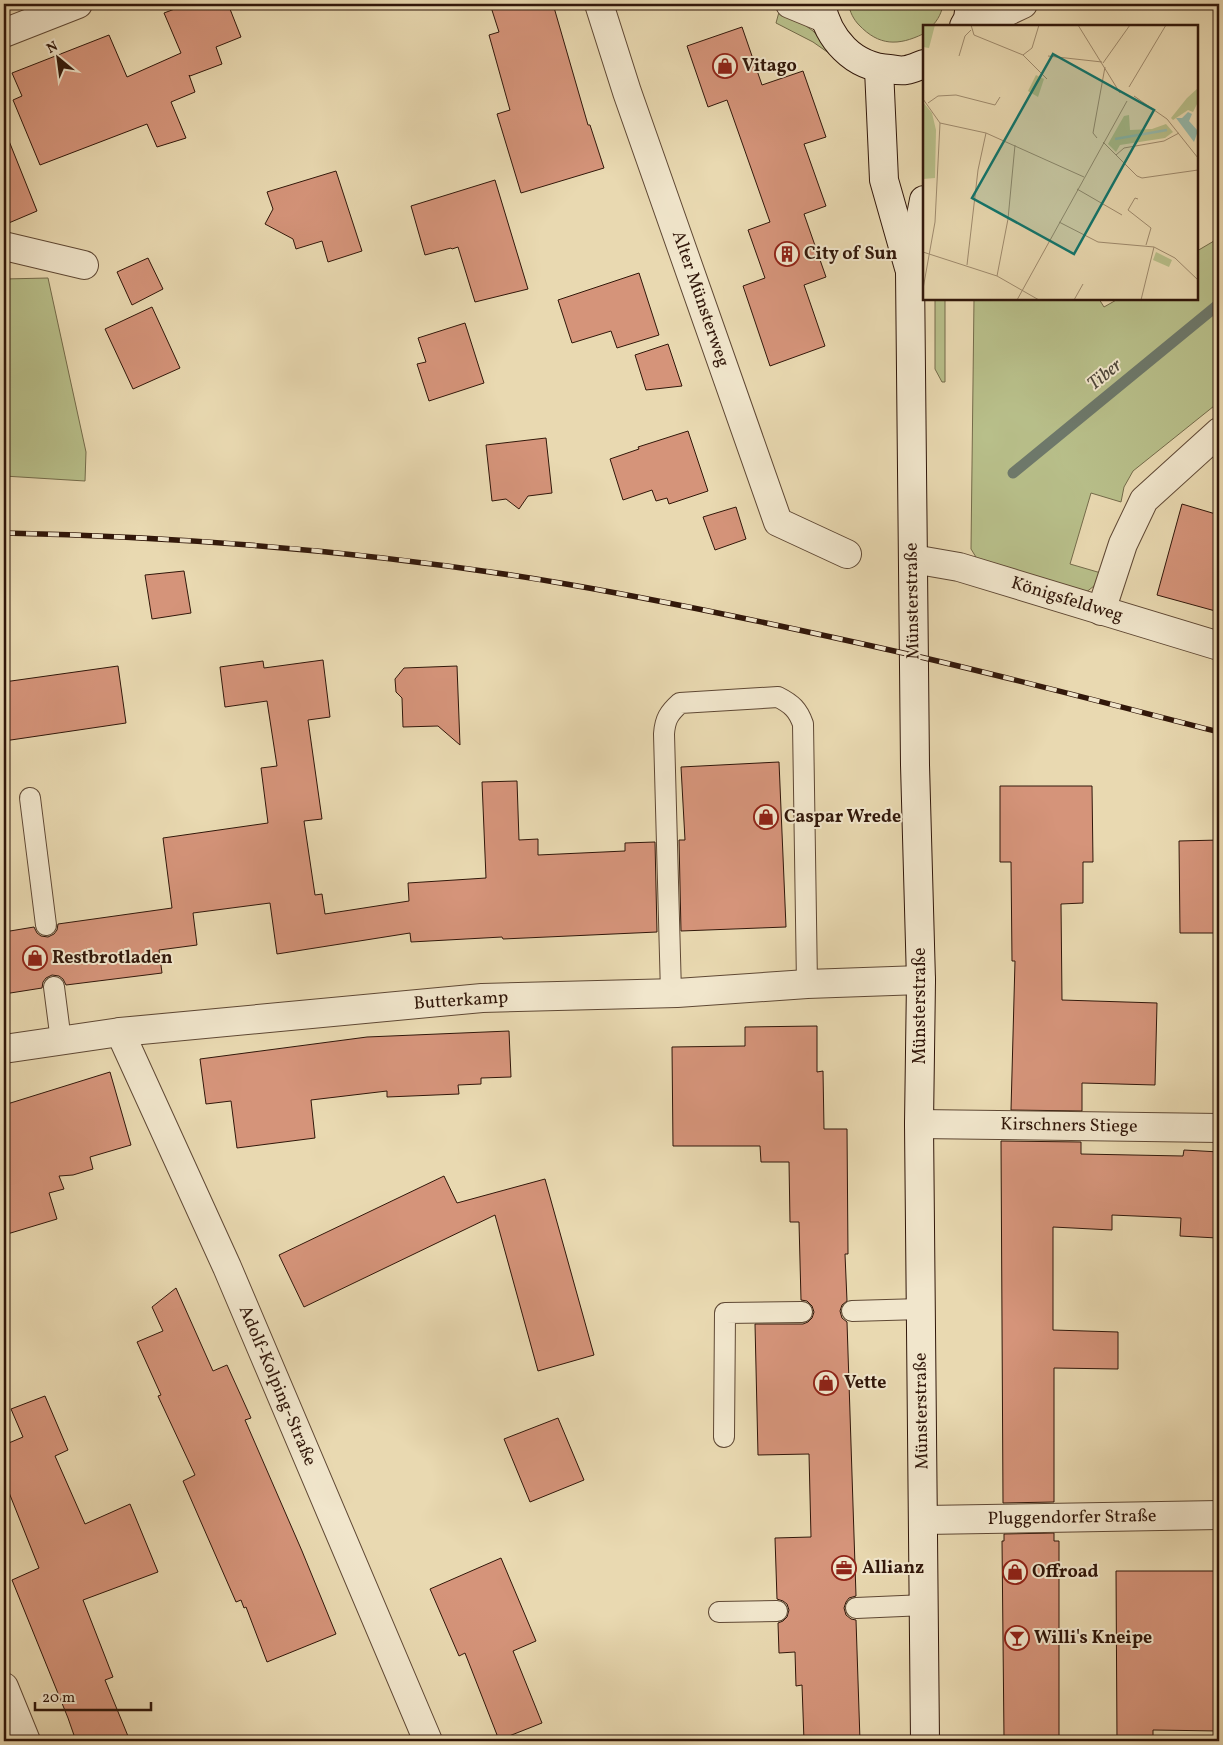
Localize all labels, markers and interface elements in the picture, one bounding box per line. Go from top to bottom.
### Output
inset map [923,25,1198,300]
north arrow [32,32,82,82]
text: N [43,37,61,59]
shop icon: Vitago [712,53,738,79]
place label: Vitago [742,54,797,79]
street label: Alter Münsterweg [665,228,735,370]
building icon: City of Sun [774,241,800,267]
place label: City of Sun [804,242,898,267]
water label: Tiber [1082,352,1129,397]
street label: Münsterstraße [899,542,927,660]
street label: Königsfeldweg [1008,571,1126,629]
shop icon: Caspar Wrede [753,804,779,830]
place label: Caspar Wrede [784,805,901,830]
shop icon: Restbrotladen [22,945,48,971]
place label: Restbrotladen [52,946,173,971]
street label: Münsterstraße [908,947,933,1065]
street label: Butterkamp [413,985,509,1017]
street label: Kirschners Stiege [1000,1112,1138,1140]
street label: Adolf-Kolping-Straße [232,1302,322,1470]
street label: Münsterstraße [908,1352,936,1470]
shop icon: Vette [813,1370,839,1396]
place label: Vette [844,1371,887,1396]
street label: Pluggendorfer Straße [987,1504,1157,1532]
office icon: Allianz [831,1555,857,1581]
place label: Allianz [862,1556,924,1581]
shop icon: Offroad [1002,1559,1028,1585]
place label: Offroad [1032,1560,1099,1585]
bar icon: Willi's Kneipe [1004,1625,1030,1651]
place label: Willi's Kneipe [1034,1626,1152,1651]
scale bar [35,1680,151,1712]
text: 20 m [42,1688,75,1709]

